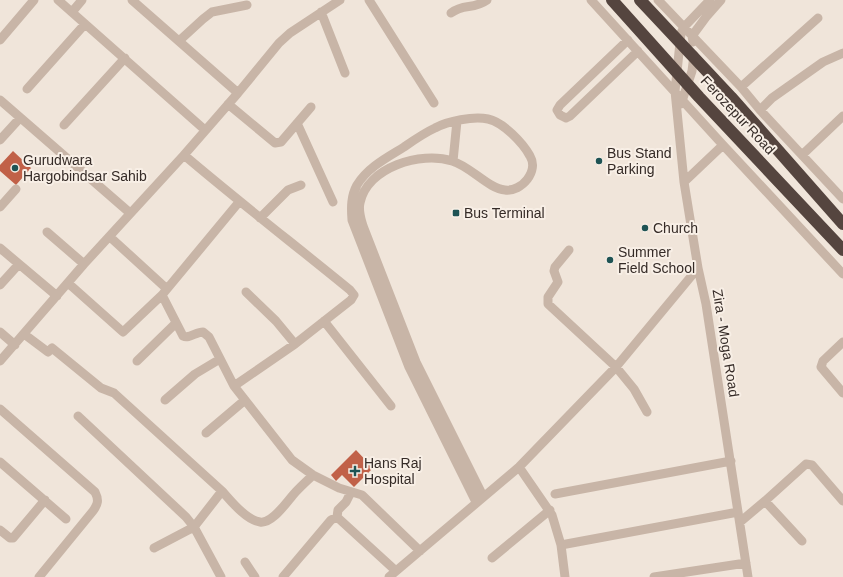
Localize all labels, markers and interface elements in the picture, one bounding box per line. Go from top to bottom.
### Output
street label: Ferozepur Road [698,73,778,157]
place label: Bus Stand Parking [607,145,672,177]
place label: Gurudwara Hargobindsar Sahib [23,152,147,184]
marker: Bus Stand Parking [594,156,604,166]
marker: Gurudwara Hargobindsar Sahib [10,163,20,173]
place label: Bus Terminal [464,205,545,221]
marker: Bus Terminal [451,208,461,218]
place label: Church [653,220,698,236]
marker: Church [640,223,650,233]
place label: Summer Field School [618,244,695,276]
marker: Summer Field School [605,255,615,265]
street label: Zira - Moga Road [710,288,742,398]
place label: Hans Raj Hospital [364,455,422,487]
marker: Hans Raj Hospital [349,465,361,477]

